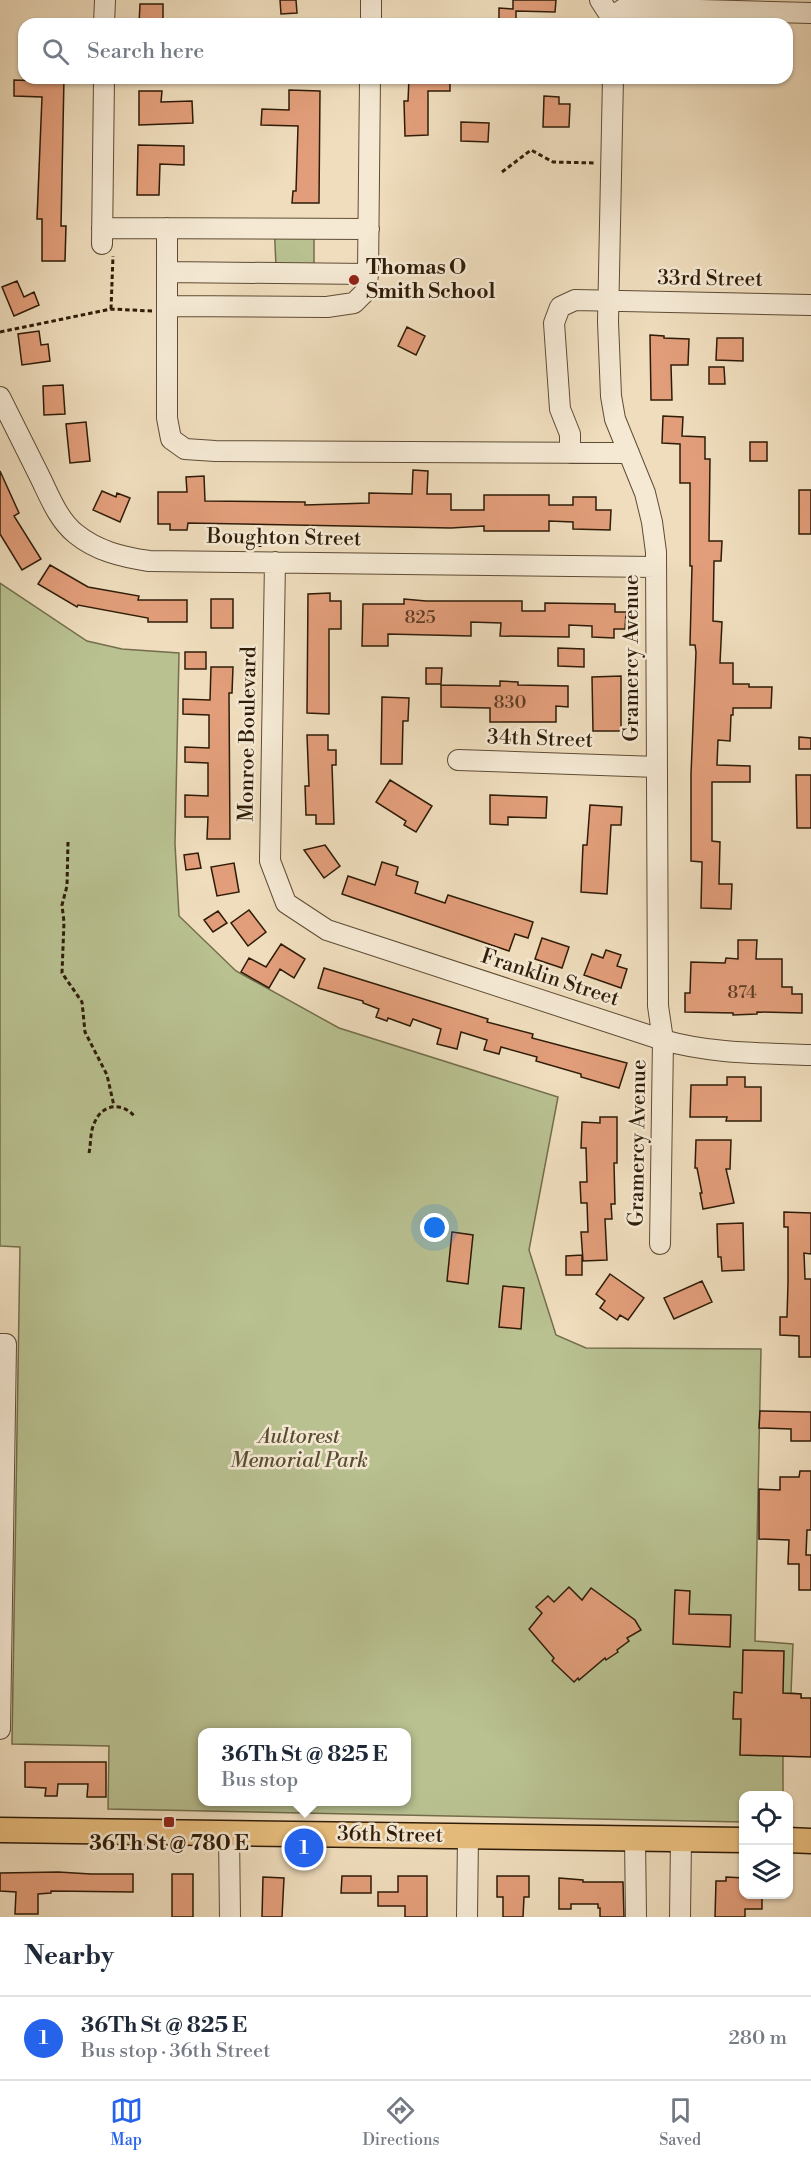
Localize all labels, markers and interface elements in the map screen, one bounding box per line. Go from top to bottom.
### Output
search box [18,18,793,84]
icon: search [39,35,72,68]
text: Search here [87,38,204,65]
place label: Thomas O Smith School [366,255,496,305]
street label: 33rd Street [657,265,763,293]
marker: Thomas O Smith School [347,273,361,287]
street label: Boughton Street [205,524,362,552]
street label: Gramercy Avenue [619,574,645,742]
house number: 825 [404,606,436,629]
street label: Monroe Boulevard [233,646,263,822]
house number: 830 [494,691,527,714]
street label: 34th Street [487,724,594,754]
street label: Franklin Street [478,943,623,1013]
house number: 874 [727,981,757,1004]
street label: Gramercy Avenue [624,1059,652,1227]
your location [420,1213,449,1242]
park label: Aultorest Memorial Park [230,1424,368,1474]
popup [198,1728,411,1806]
text: 36Th St @ 825 E [221,1741,388,1768]
text: Bus stop [221,1768,298,1793]
map controls [739,1791,793,1899]
button: locate [739,1791,793,1845]
marker: 36Th St @ 780 E [162,1815,176,1829]
street label: 36th Street [337,1821,444,1849]
pin: 1 [284,1826,324,1870]
place label: 36Th St @ 780 E [89,1831,249,1857]
button: layers [739,1845,793,1899]
text: Nearby [24,1940,114,1972]
text: 36Th St @ 825 E [81,2012,247,2039]
text: 1 [39,2026,48,2051]
text: 280 m [728,2026,787,2051]
text: Bus stop · 36th Street [81,2039,270,2064]
tab: Map [110,2094,143,2150]
tab: Directions [362,2094,440,2150]
tab: Saved [659,2094,701,2150]

